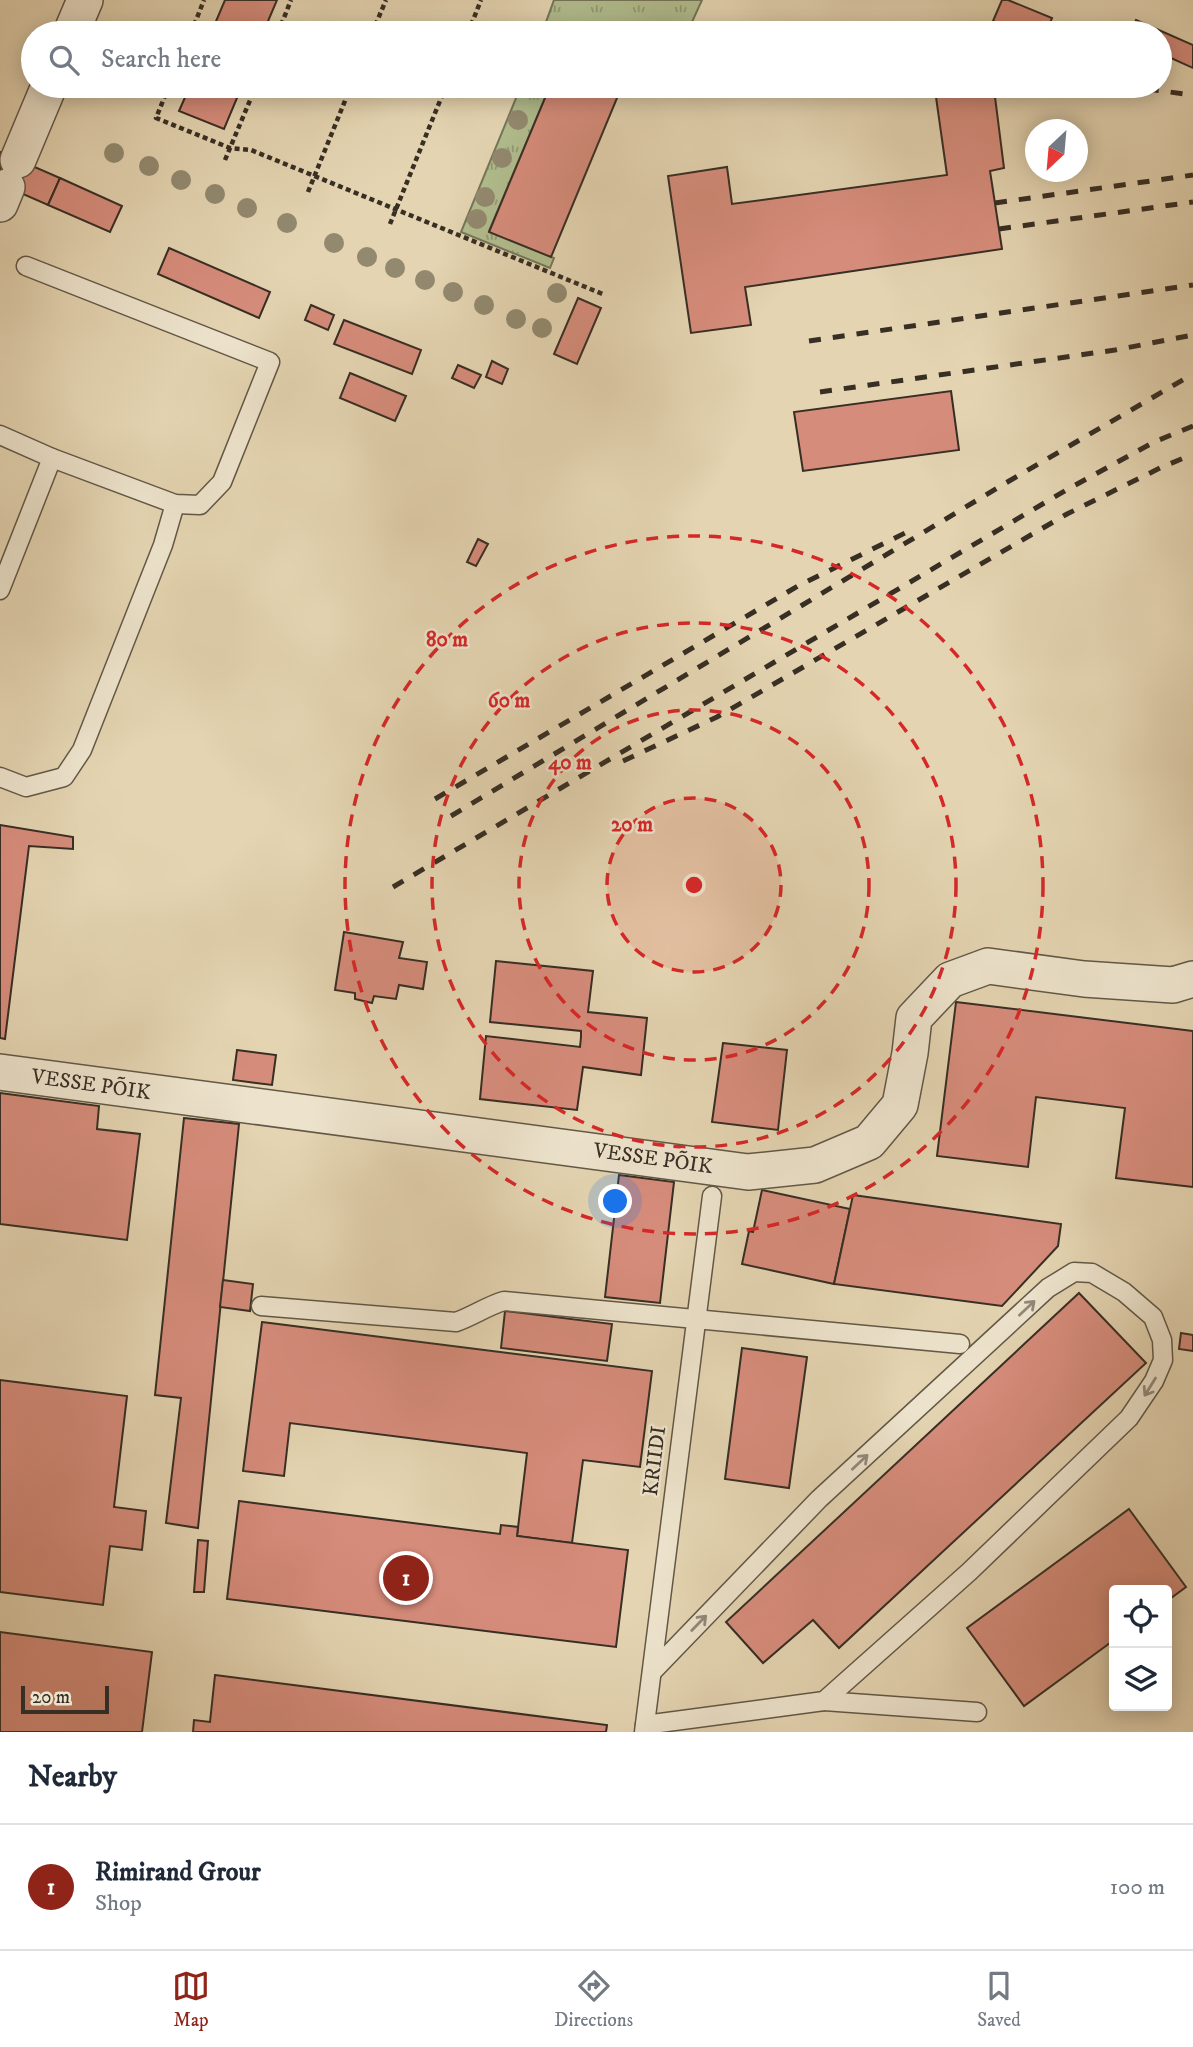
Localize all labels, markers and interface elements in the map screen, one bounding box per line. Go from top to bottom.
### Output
search box [21,21,1172,98]
icon: search [45,41,83,79]
text: Search here [101,43,221,76]
north arrow [1025,119,1088,182]
text: 80 m [426,627,468,653]
text: 60 m [488,688,530,714]
text: 40 m [548,750,592,776]
text: 20 m [611,812,653,838]
centre of rings [682,873,706,897]
street label: VESSE PÕIK [29,1062,153,1106]
street label: VESSE PÕIK [591,1136,715,1180]
your location [598,1184,632,1218]
one-way arrow [1018,1299,1035,1316]
one-way arrow [1142,1377,1157,1396]
street label: KRIIDI [638,1425,672,1497]
one-way arrow [851,1454,869,1470]
pin: 1 [383,1552,429,1604]
map controls [1109,1585,1172,1711]
button: locate [1109,1585,1172,1648]
one-way arrow [691,1615,708,1632]
button: layers [1109,1648,1172,1711]
scale bar [21,1683,108,1715]
text: 20 m [32,1686,70,1709]
text: Nearby [28,1759,117,1796]
text: Rimirand Grour [95,1856,261,1889]
text: 1 [47,1873,55,1902]
text: 100 m [1110,1873,1165,1902]
text: Shop [95,1889,142,1918]
tab: Map [172,1967,210,2032]
tab: Directions [554,1967,633,2032]
tab: Saved [977,1967,1021,2032]

